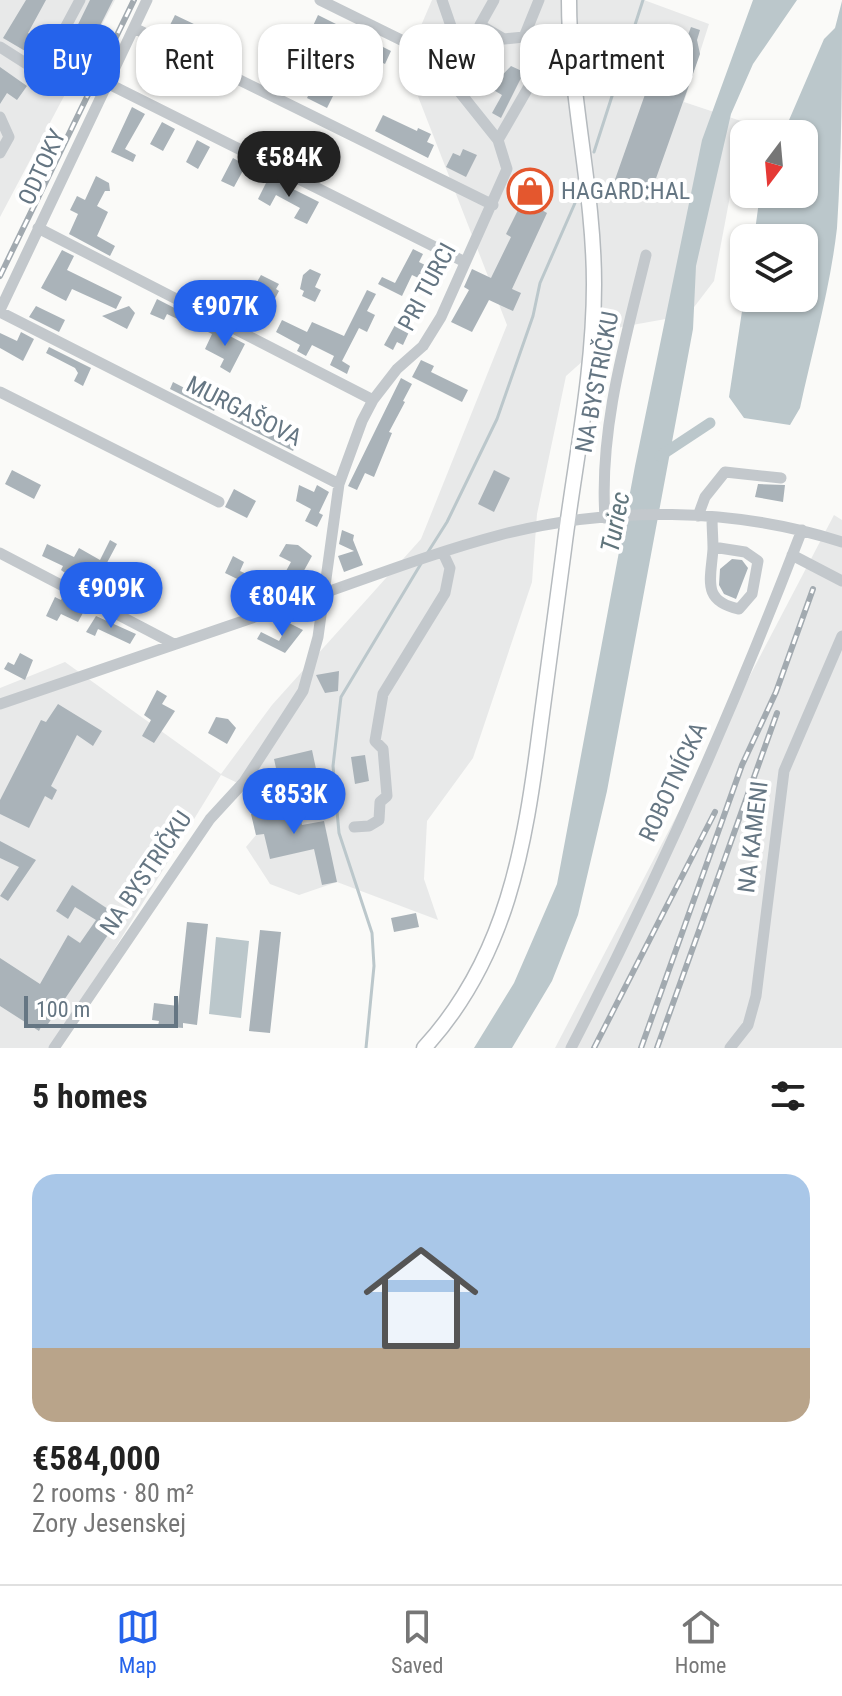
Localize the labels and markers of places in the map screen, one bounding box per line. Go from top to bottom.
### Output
pin: €584K [233,131,345,199]
shop icon: HAGARD:HAL [506,167,554,215]
place label: HAGARD:HAL [561,177,690,205]
pin: €907K [169,280,281,348]
pin: €909K [55,562,167,630]
pin: €804K [226,570,338,638]
pin: €853K [238,768,350,836]

